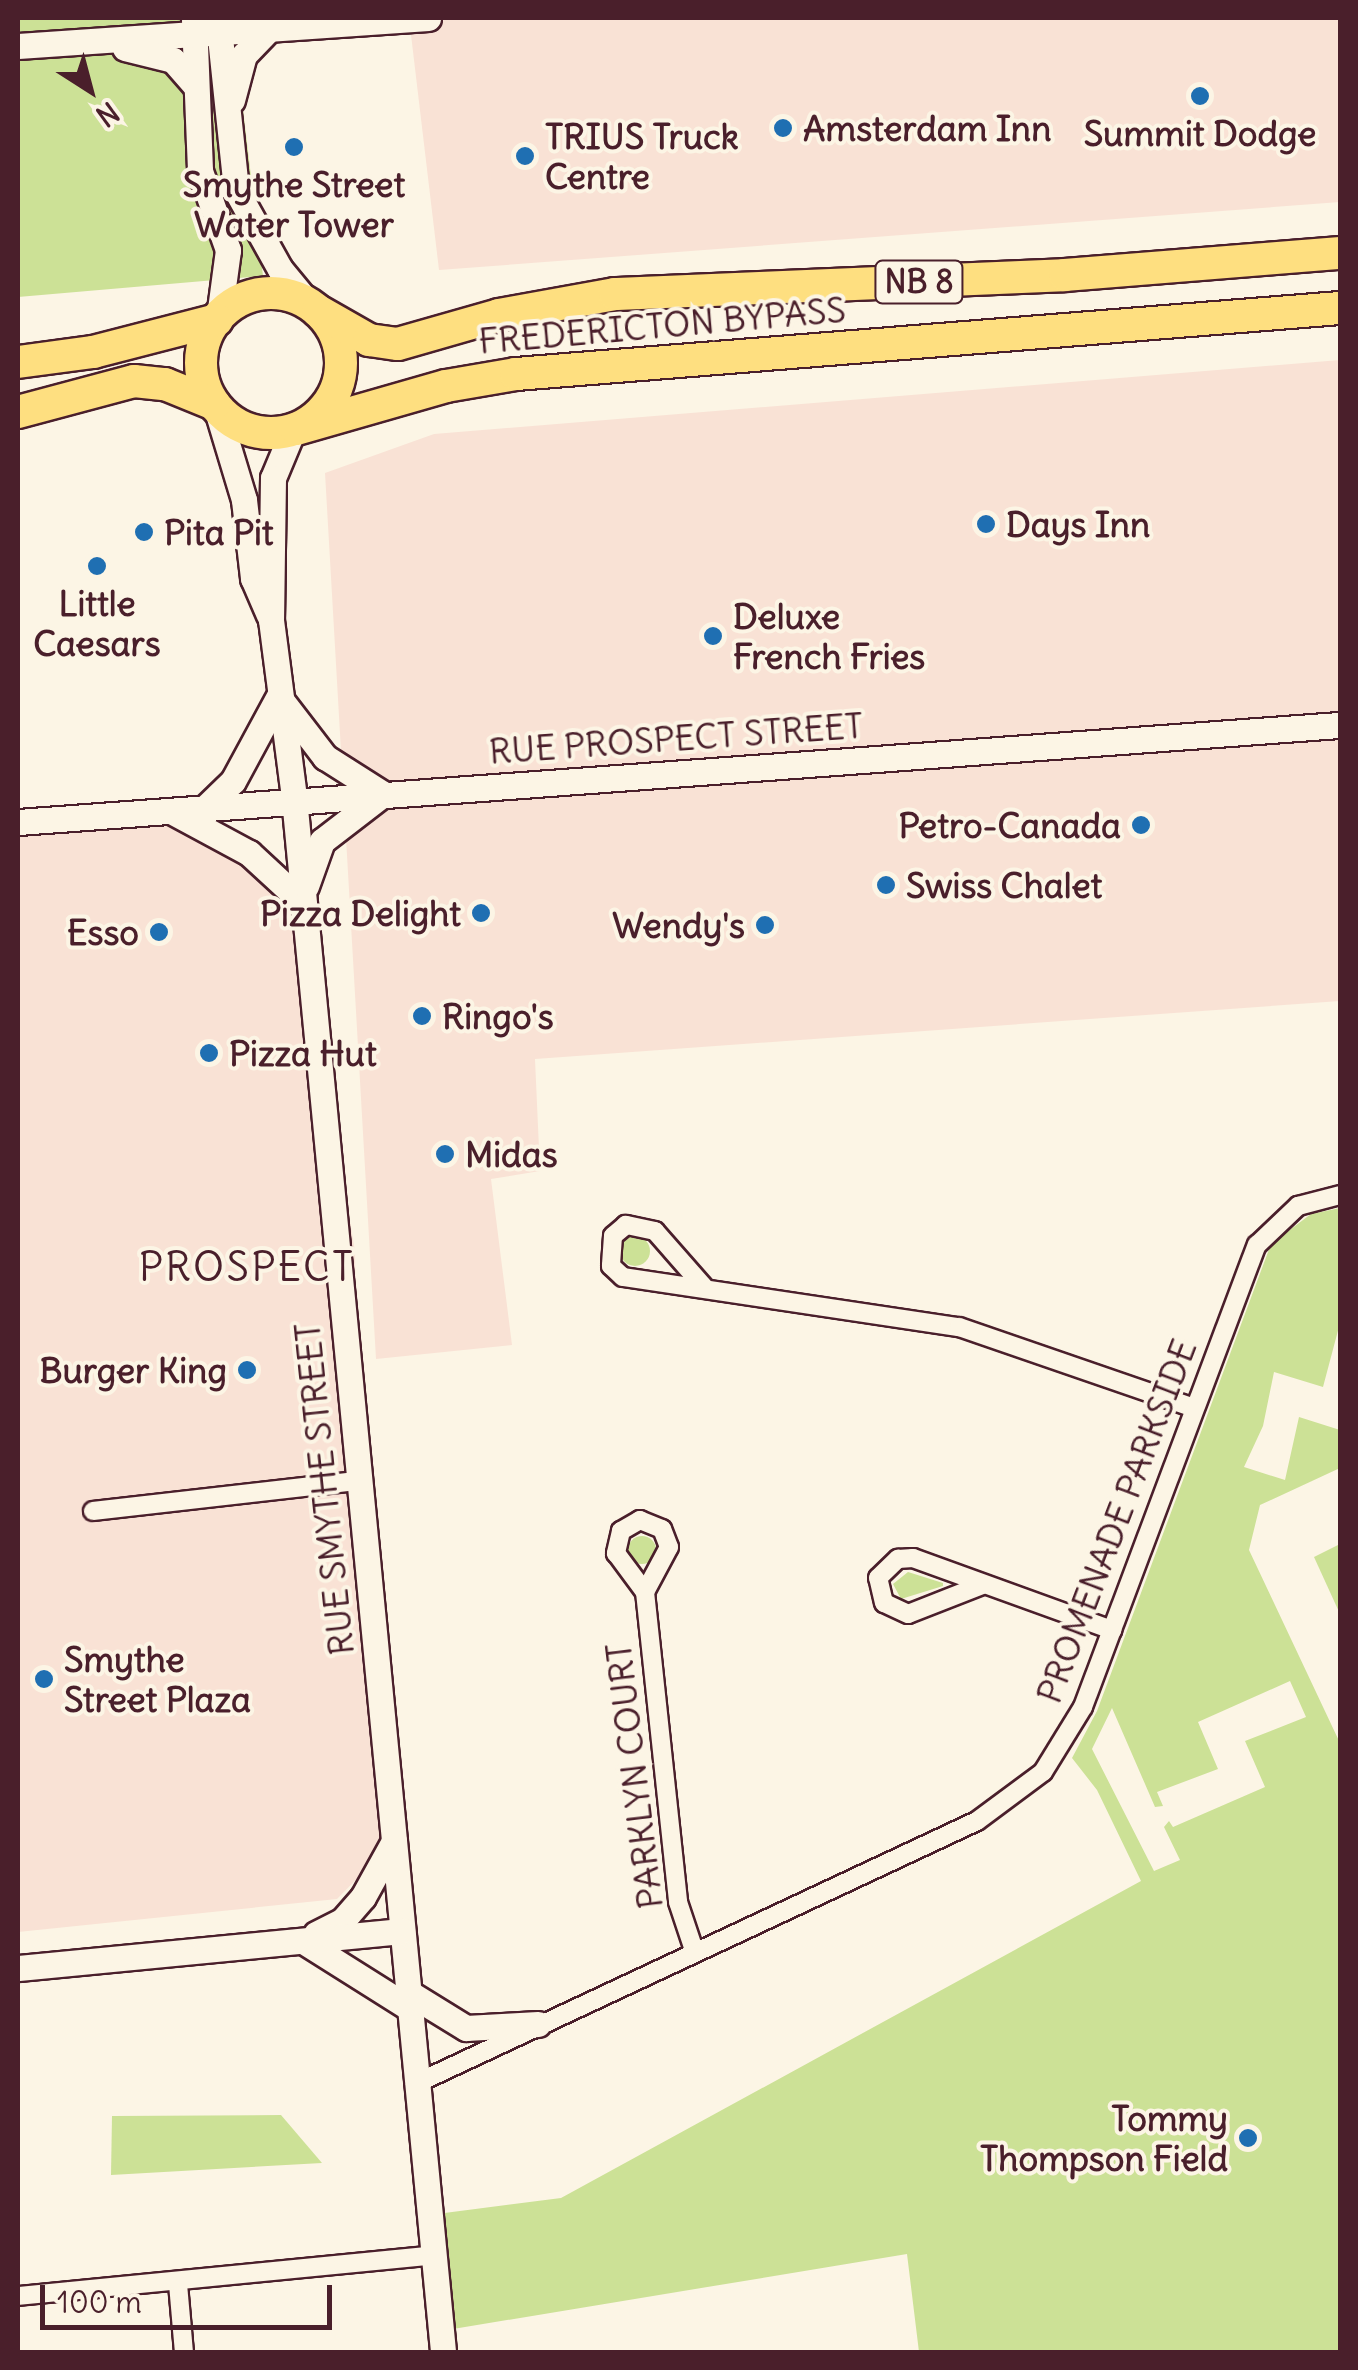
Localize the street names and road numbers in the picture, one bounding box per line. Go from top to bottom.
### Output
road number: NB 8 [874,255,964,309]
street label: FREDERICTON BYPASS [477,288,847,362]
street label: RUE PROSPECT STREET [488,704,864,772]
street label: RUE SMYTHE STREET [286,1321,362,1657]
street label: PROMENADE PARKSIDE [1027,1333,1205,1709]
street label: PARKLYN COURT [597,1641,671,1911]

